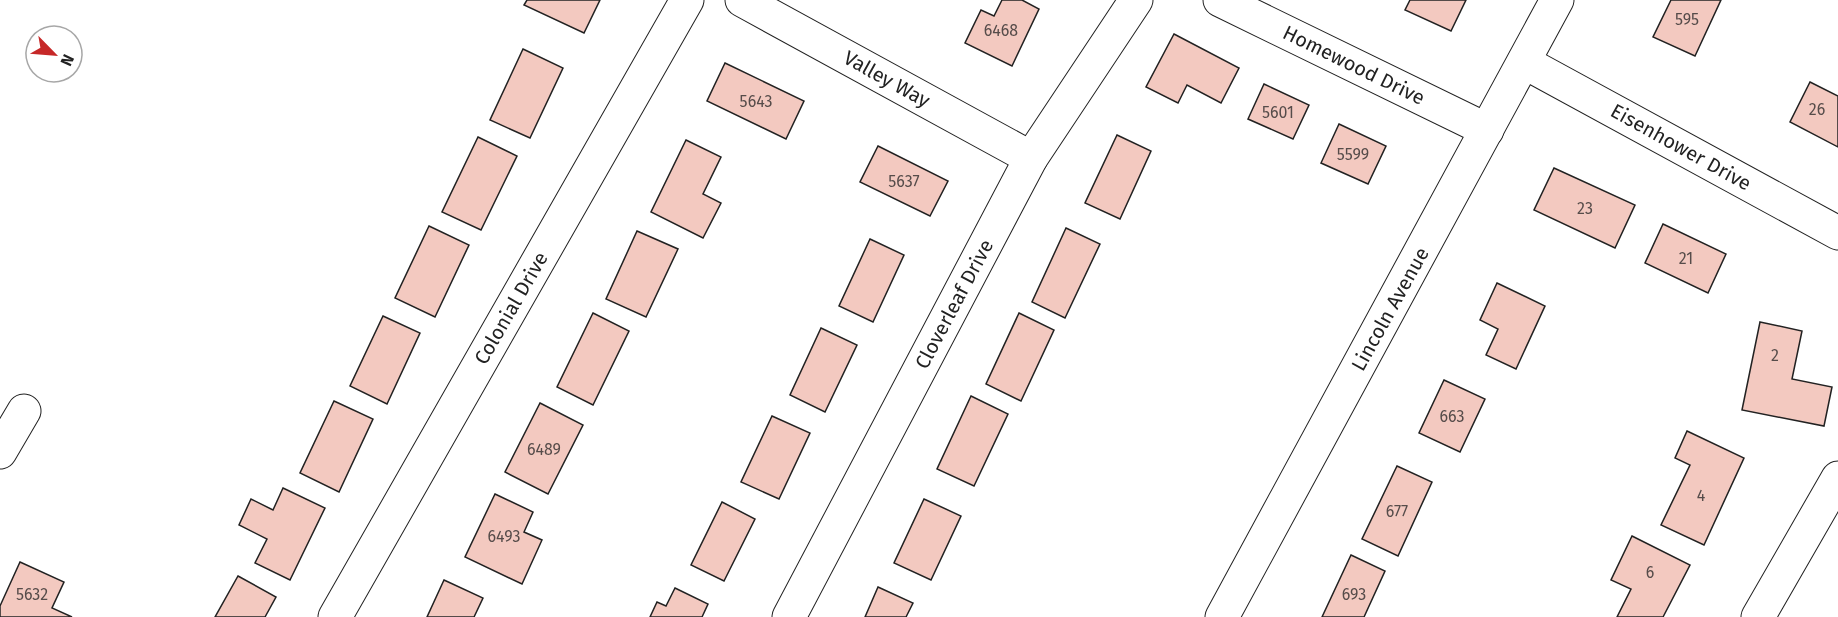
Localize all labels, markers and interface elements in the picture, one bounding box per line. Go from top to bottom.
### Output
house number: 595 [1675,10,1699,29]
street label: Homewood Drive [1279,20,1429,110]
house number: 6468 [984,21,1018,40]
north arrow [24,24,84,84]
street label: Valley Way [840,45,934,113]
text: N [56,51,78,69]
house number: 5643 [740,92,772,111]
street label: Eisenhower Drive [1607,98,1755,196]
house number: 26 [1809,100,1825,119]
house number: 5601 [1262,103,1294,122]
house number: 5599 [1337,145,1369,164]
house number: 5637 [888,172,920,191]
house number: 23 [1577,199,1593,218]
street label: Cloverleaf Drive [910,235,998,373]
street label: Lincoln Avenue [1346,243,1434,375]
street label: Colonial Drive [469,247,553,369]
house number: 21 [1679,249,1693,268]
house number: 2 [1771,346,1779,365]
house number: 663 [1440,407,1464,426]
house number: 6489 [527,440,561,459]
house number: 4 [1697,486,1706,505]
house number: 677 [1386,502,1408,521]
house number: 6493 [488,527,520,546]
house number: 6 [1646,563,1654,582]
house number: 5632 [16,585,48,604]
house number: 693 [1342,585,1366,604]

